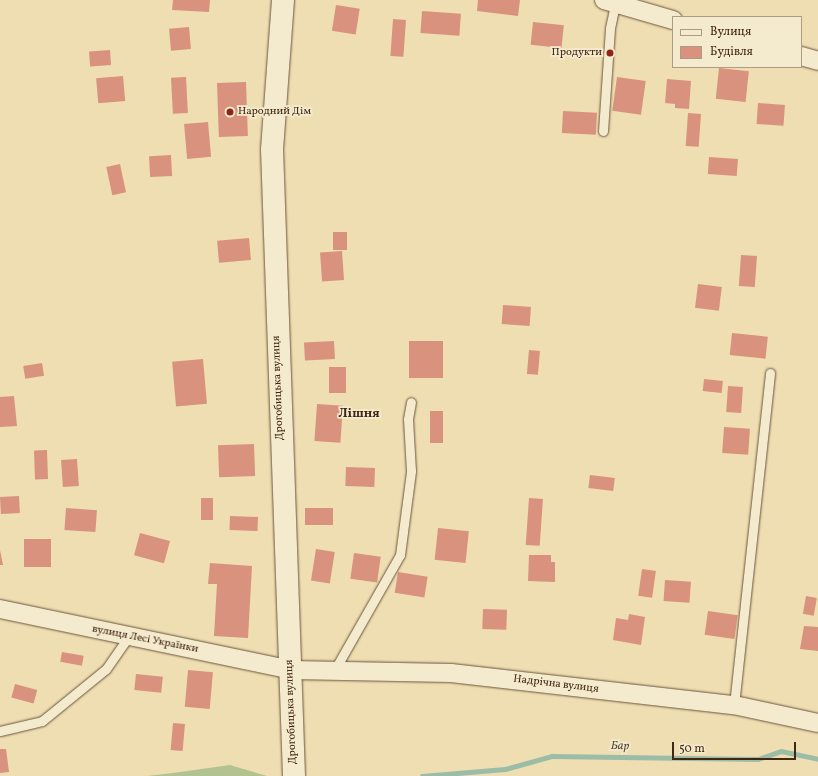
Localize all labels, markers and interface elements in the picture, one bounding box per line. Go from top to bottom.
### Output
legend [672,16,802,68]
text: Вулиця [710,24,751,40]
text: Будівля [710,44,753,60]
place label: Продукти [552,46,602,60]
marker: Продукти [605,48,615,58]
place label: Народний Дім [238,105,311,119]
marker: Народний Дім [225,107,235,117]
street label: Дрогобицька вулиця [271,335,287,441]
district label: Лішня [338,406,380,422]
street label: вулиця Лесі Українки [91,623,199,657]
street label: Дрогобицька вулиця [284,659,300,765]
street label: Надрічна вулиця [513,673,599,697]
scale bar [674,734,798,760]
water label: Бар [611,740,629,754]
text: 50 m [679,741,705,757]

